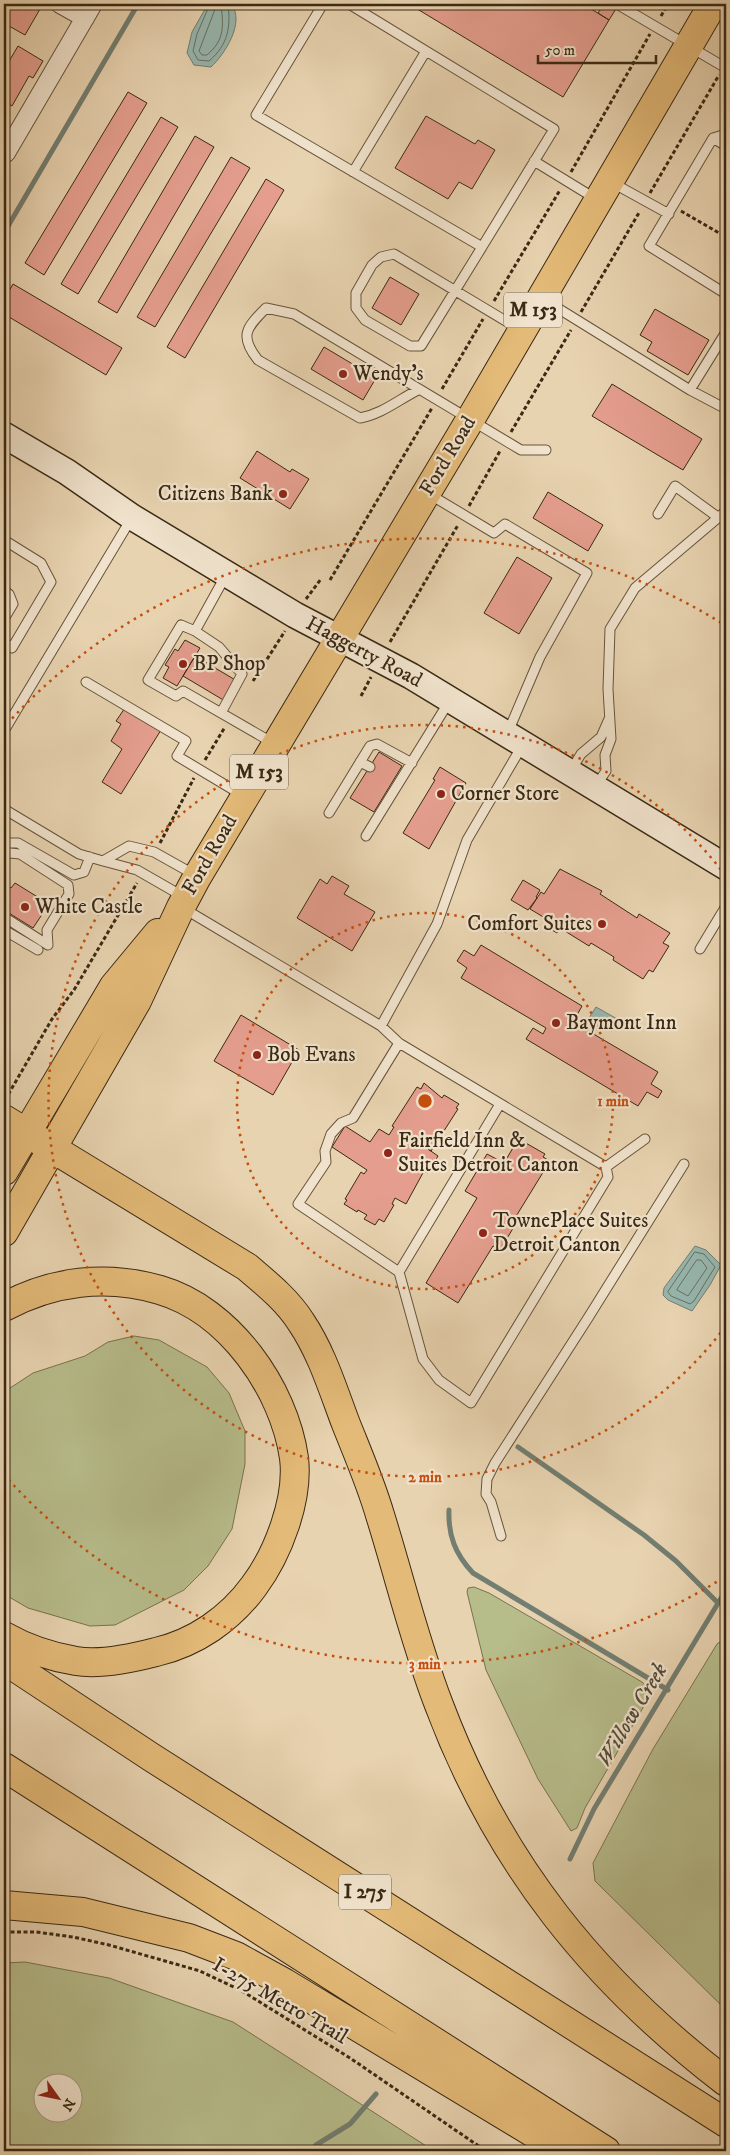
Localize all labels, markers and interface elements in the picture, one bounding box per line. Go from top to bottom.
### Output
scale bar [538,32,655,64]
text: 50 m [545,41,575,60]
road number: M 153 [504,292,562,328]
place label: Wendy's [352,361,424,387]
marker: Wendy's [337,368,349,380]
street label: Ford Road [414,411,482,501]
place label: Citizens Bank [158,481,274,507]
marker: Citizens Bank [277,488,289,500]
street label: Haggerty Road [301,610,427,694]
place label: BP Shop [193,651,266,677]
marker: BP Shop [177,658,189,670]
road number: M 153 [230,754,288,790]
place label: Corner Store [451,781,560,807]
marker: Corner Store [435,788,447,800]
street label: Ford Road [177,810,244,900]
place label: White Castle [34,894,143,920]
marker: White Castle [19,901,31,913]
place label: Comfort Suites [467,911,592,937]
marker: Comfort Suites [596,918,608,930]
place label: Baymont Inn [566,1010,677,1036]
marker: Baymont Inn [550,1017,562,1029]
place label: Bob Evans [267,1042,355,1068]
marker: Bob Evans [251,1049,263,1061]
centre of rings [416,1092,434,1110]
text: 1 min [597,1092,629,1111]
place label: Fairfield Inn & Suites Detroit Canton [398,1128,579,1178]
marker: Fairfield Inn & Suites Detroit Canton [382,1147,394,1159]
place label: TownePlace Suites Detroit Canton [493,1208,648,1258]
marker: TownePlace Suites Detroit Canton [477,1227,489,1239]
text: 2 min [408,1468,442,1487]
text: 3 min [409,1655,441,1674]
water label: Willow Creek [591,1658,674,1772]
road number: I 275 [339,1874,391,1910]
street label: I-275 Metro Trail [208,1952,353,2051]
north arrow [32,2072,82,2122]
text: N [57,2095,79,2115]

